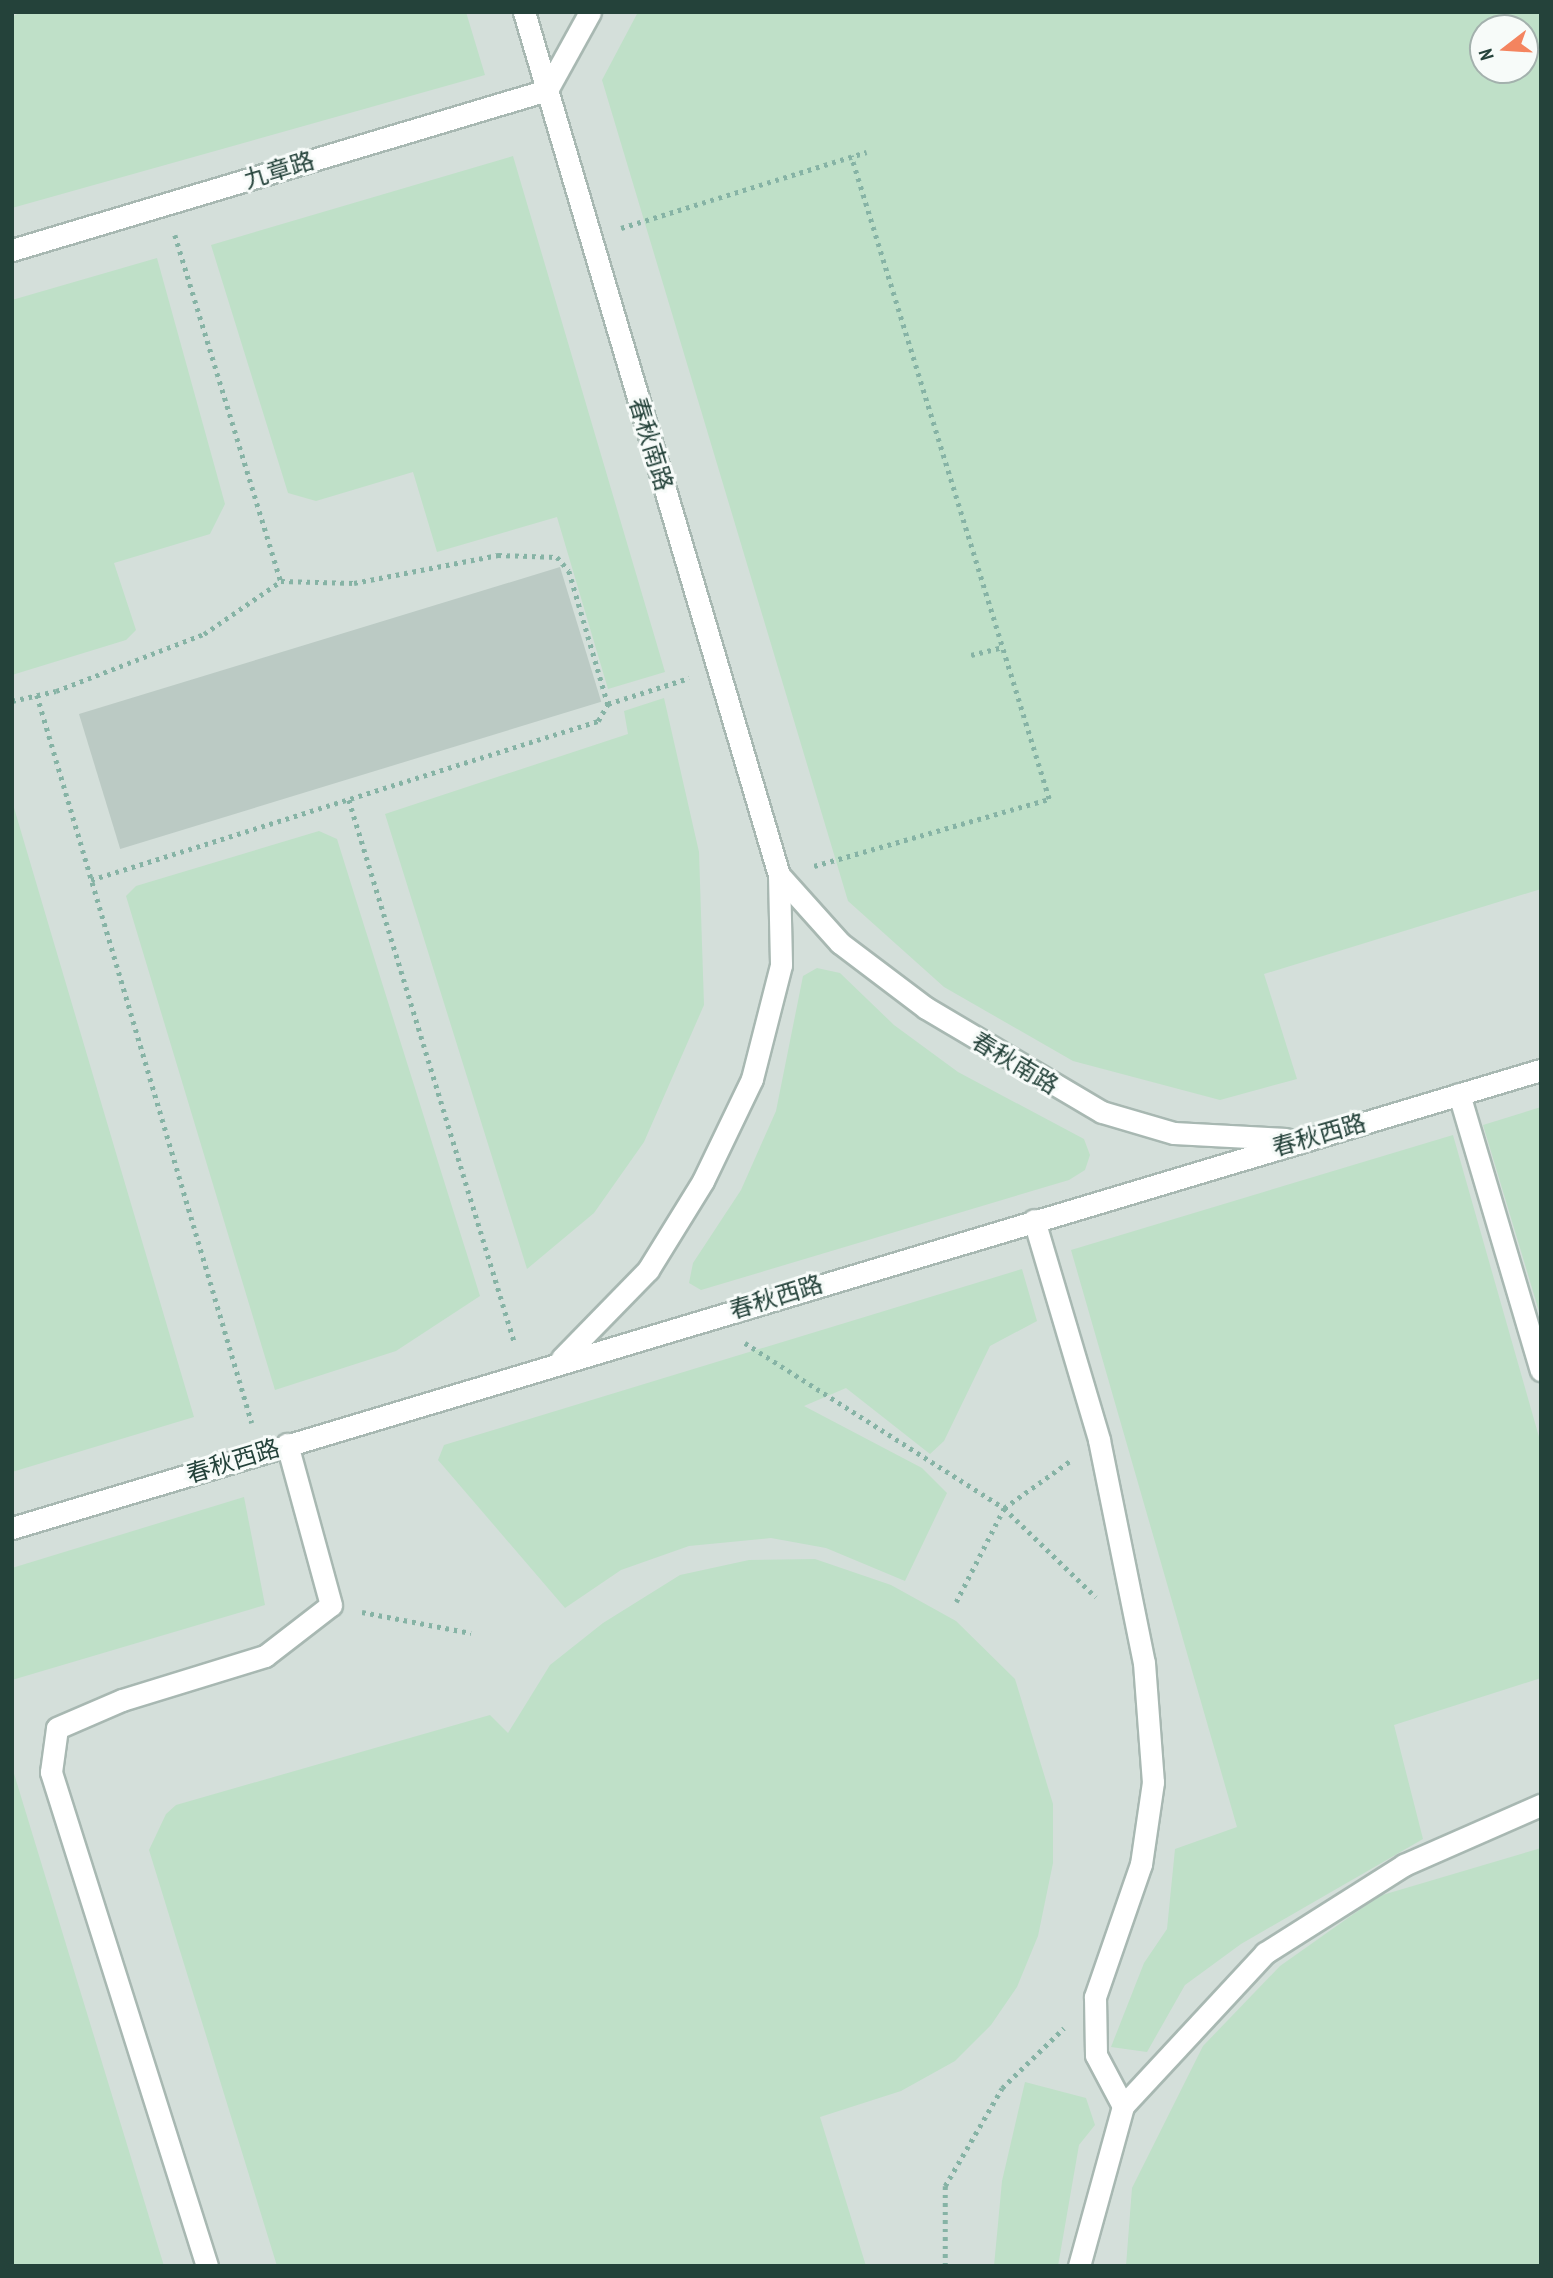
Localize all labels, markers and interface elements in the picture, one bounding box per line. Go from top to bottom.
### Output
north arrow [1469,14,1539,84]
text: N [1473,46,1499,63]
street label: 九章路 [240,146,318,194]
street label: 春秋南路 [623,394,679,494]
street label: 春秋南路 [966,1026,1064,1100]
street label: 春秋西路 [1269,1108,1369,1162]
street label: 春秋西路 [726,1269,826,1325]
street label: 春秋西路 [183,1433,283,1489]

